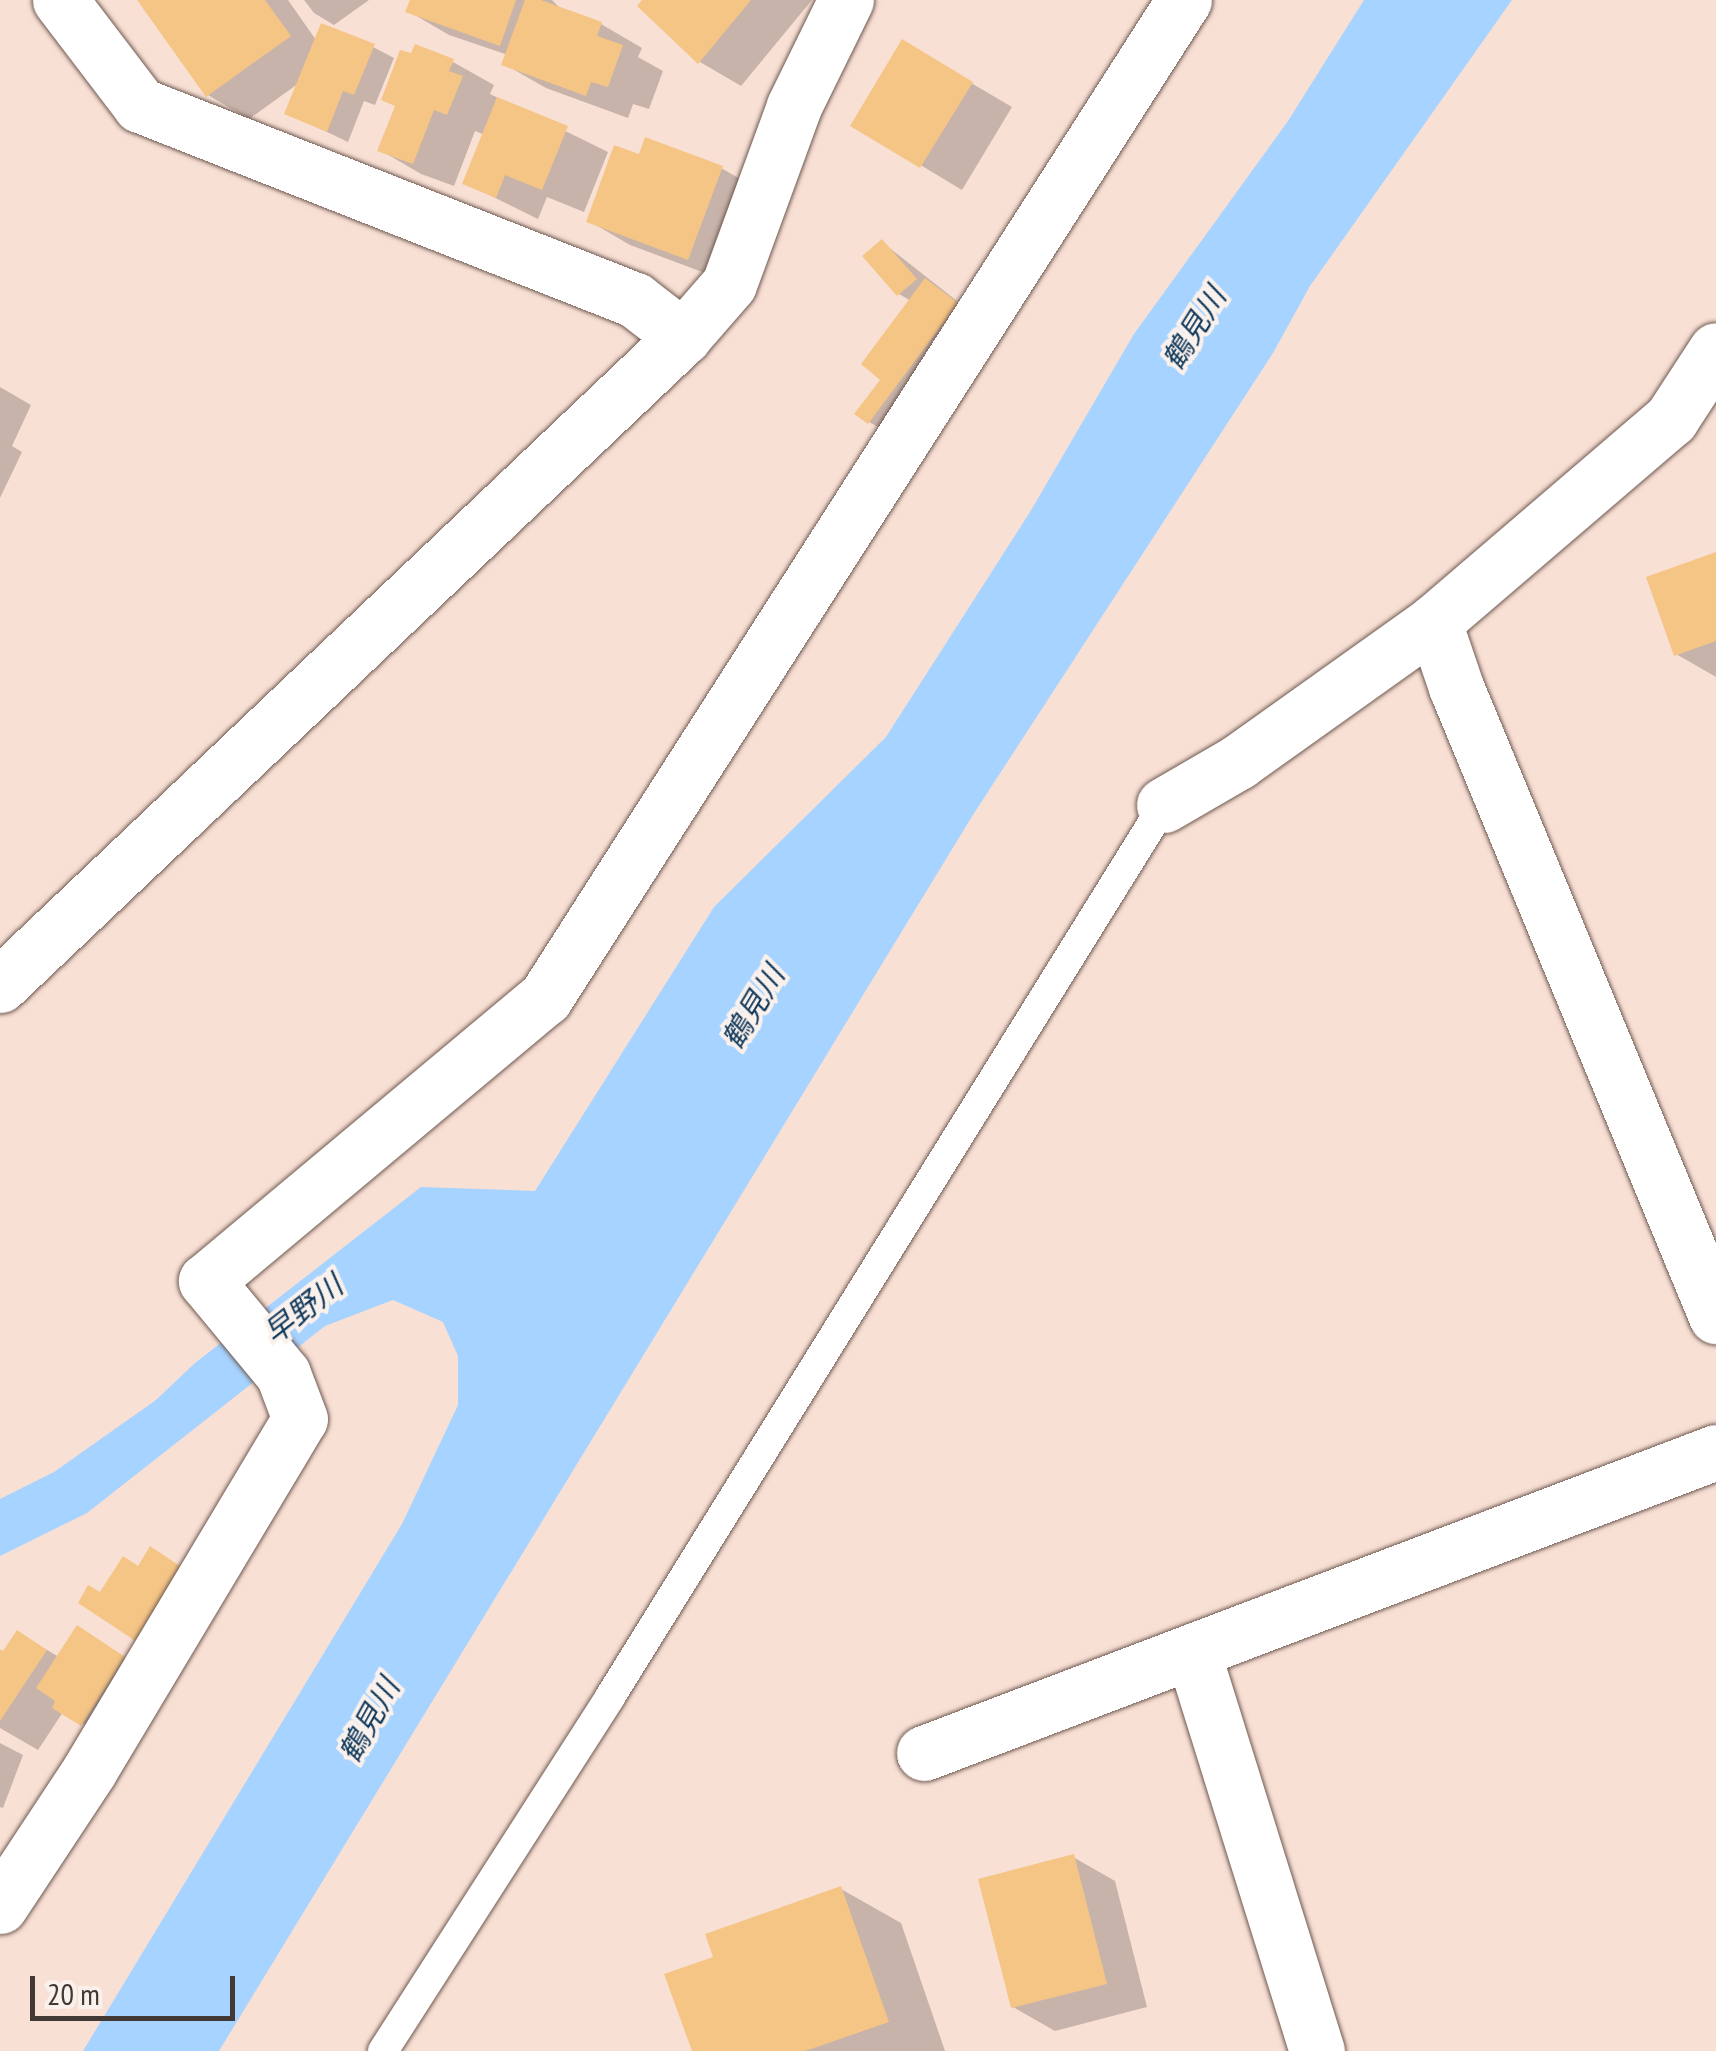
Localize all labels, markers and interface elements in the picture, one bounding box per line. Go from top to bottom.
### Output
water label: 鶴見川 [1155,280,1233,376]
water label: 鶴見川 [714,959,792,1055]
water label: 早野川 [256,1267,350,1351]
water label: 鶴見川 [331,1672,407,1768]
scale bar [35,1956,240,2018]
text: 20 m [47,1974,100,2013]

